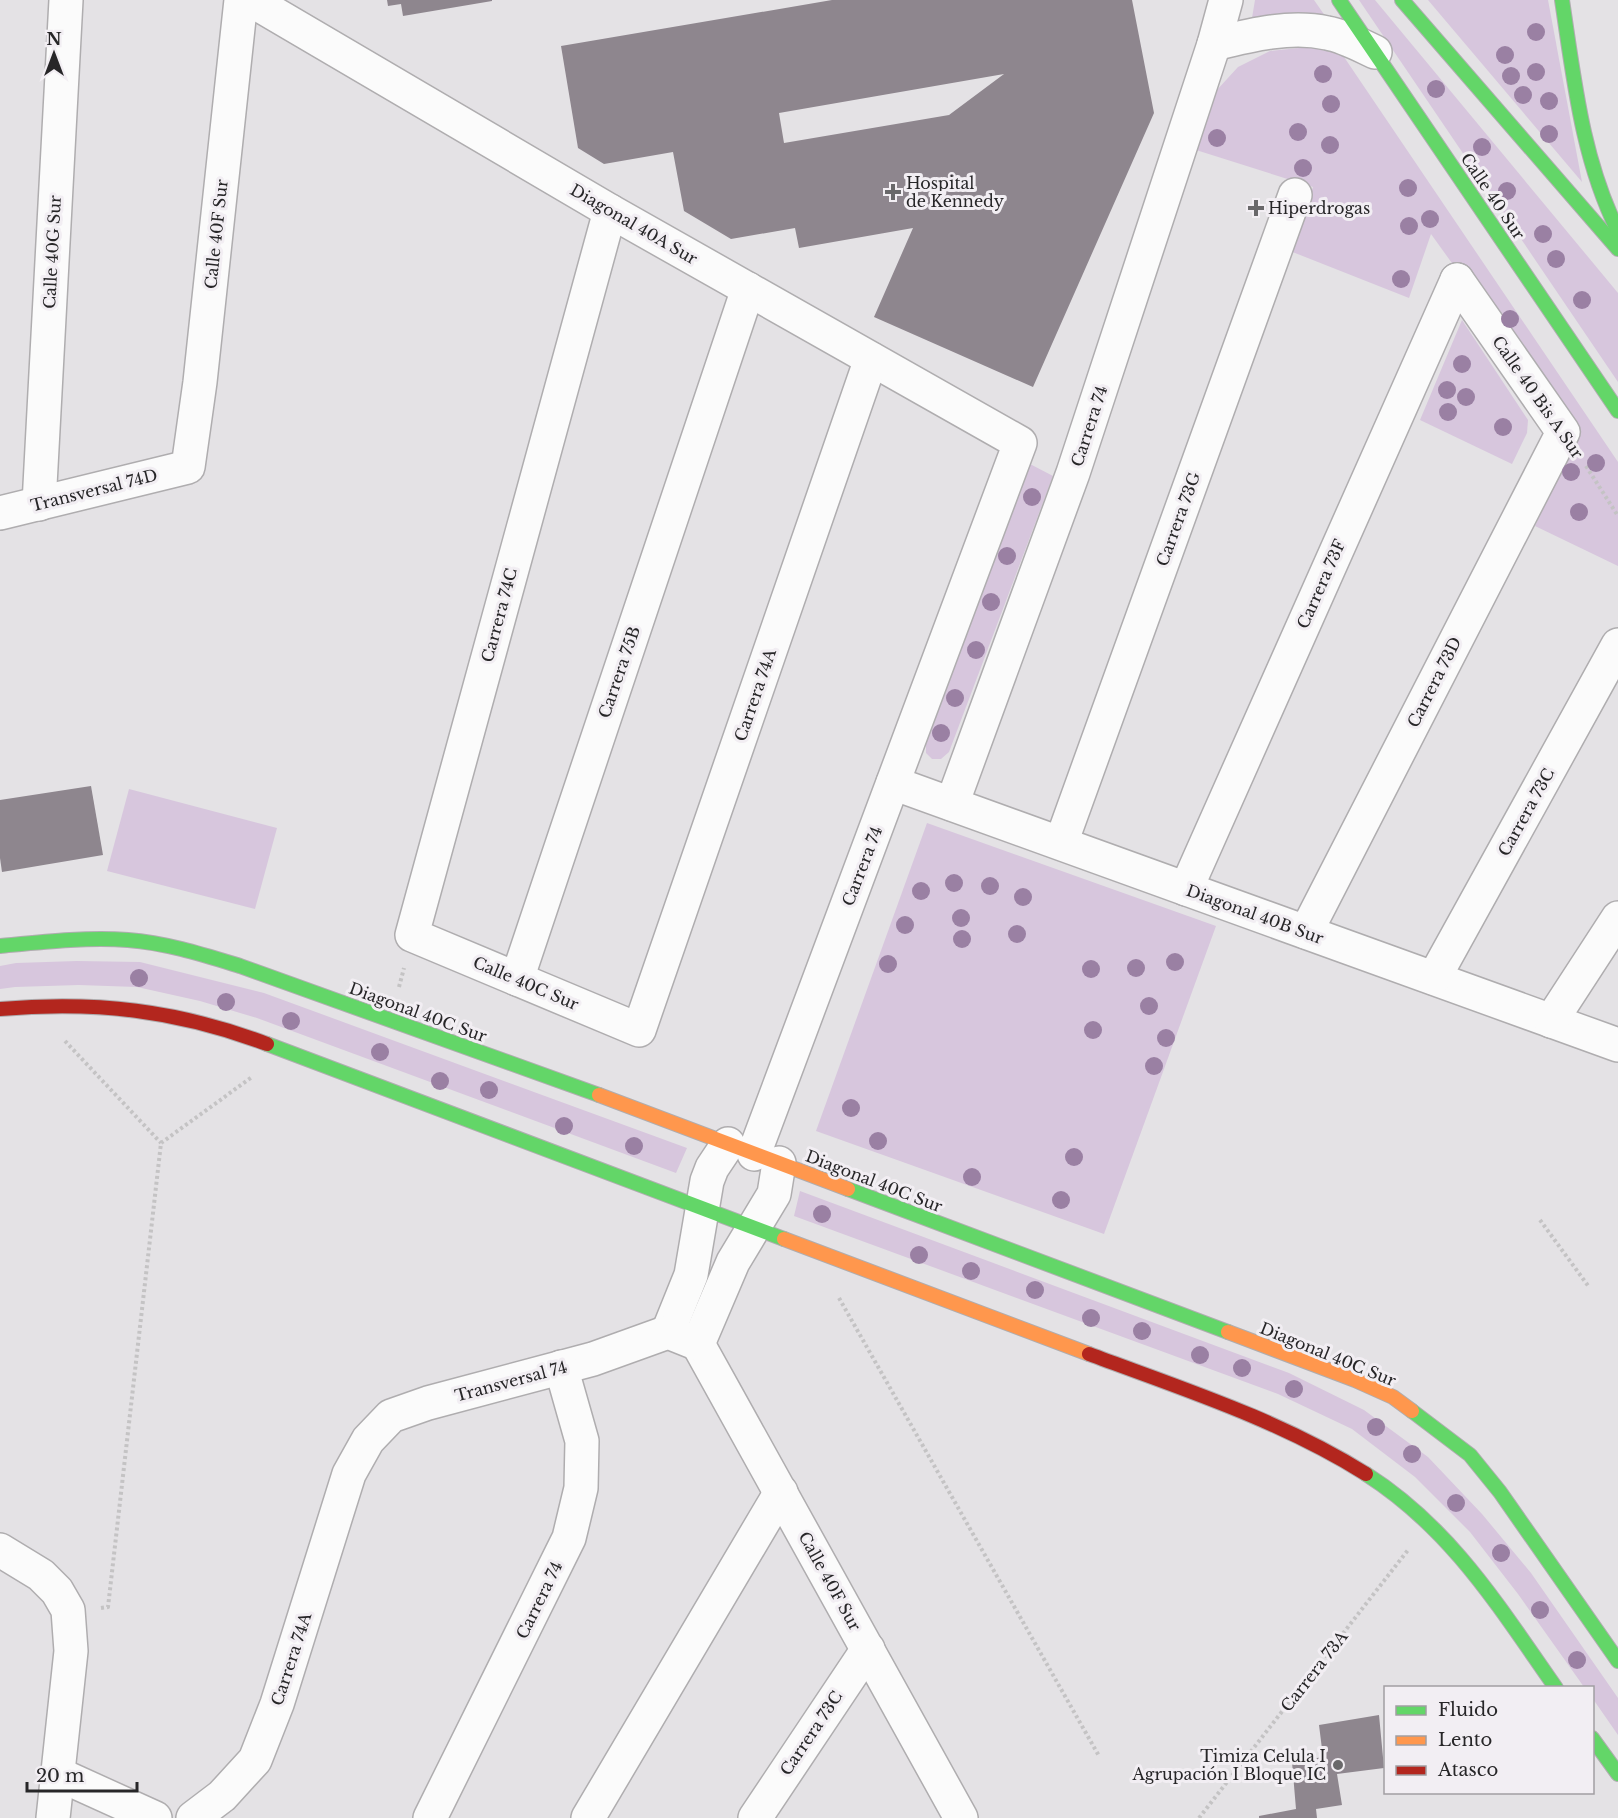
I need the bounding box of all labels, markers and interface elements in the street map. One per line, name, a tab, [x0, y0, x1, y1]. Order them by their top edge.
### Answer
north arrow	[24, 24, 84, 84]
text: N	[46, 29, 62, 49]
street label: Calle 40 Sur	[1457, 149, 1529, 243]
place label: Hospital de Kennedy	[906, 173, 1005, 211]
street label: Calle 40F Sur	[200, 178, 232, 290]
street label: Diagonal 40A Sur	[567, 179, 701, 269]
marker: Hospital de Kennedy	[884, 183, 902, 201]
street label: Calle 40G Sur	[39, 194, 65, 309]
place label: Hiperdrogas	[1268, 198, 1370, 218]
marker: Hiperdrogas	[1249, 201, 1263, 215]
street label: Calle 40 Bis A Sur	[1488, 332, 1588, 462]
street label: Carrera 74	[1067, 383, 1111, 469]
street label: Transversal 74D	[29, 465, 159, 515]
street label: Carrera 73G	[1152, 469, 1204, 569]
street label: Carrera 73F	[1292, 536, 1350, 632]
street label: Carrera 74C	[477, 566, 521, 664]
street label: Carrera 75B	[594, 623, 644, 721]
street label: Carrera 73D	[1403, 633, 1465, 731]
street label: Carrera 74A	[730, 646, 780, 744]
street label: Carrera 73C	[1494, 764, 1558, 860]
street label: Carrera 74	[838, 823, 886, 909]
street label: Diagonal 40B Sur	[1184, 880, 1327, 948]
street label: Calle 40C Sur	[470, 952, 582, 1014]
street label: Diagonal 40C Sur	[346, 978, 490, 1046]
street label: Diagonal 40C Sur	[803, 1146, 946, 1216]
street label: Diagonal 40C Sur	[1257, 1318, 1399, 1391]
street label: Transversal 74	[453, 1356, 569, 1406]
street label: Calle 40F Sur	[795, 1528, 866, 1634]
street label: Carrera 74	[512, 1558, 566, 1642]
street label: Carrera 74A	[267, 1610, 316, 1708]
street label: Carrera 73A	[1276, 1626, 1352, 1715]
legend	[1384, 1686, 1594, 1794]
street label: Carrera 73C	[775, 1687, 847, 1779]
text: Fluido	[1438, 1699, 1498, 1721]
text: Lento	[1438, 1729, 1492, 1751]
place label: Timiza Celula I Agrupación I Bloque IC	[1131, 1746, 1326, 1784]
scale bar	[27, 1755, 136, 1793]
marker: Timiza Celula I Agrupación I Bloque IC	[1331, 1758, 1345, 1772]
text: Atasco	[1437, 1759, 1498, 1781]
text: 20 m	[36, 1765, 84, 1787]

